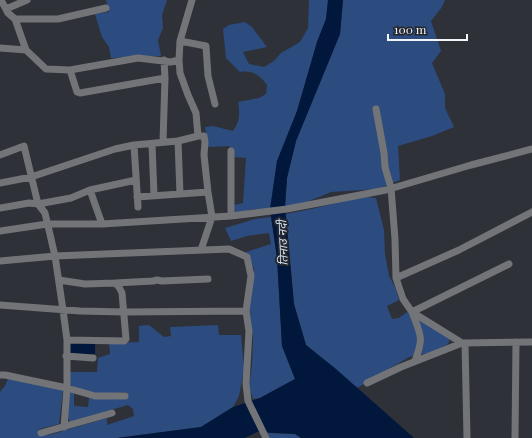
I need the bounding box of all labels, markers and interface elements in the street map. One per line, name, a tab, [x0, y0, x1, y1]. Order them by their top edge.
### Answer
scale bar	[388, 16, 467, 42]
text: 100 m	[394, 21, 427, 37]
water label: तिनाउ नदी	[273, 217, 291, 266]

